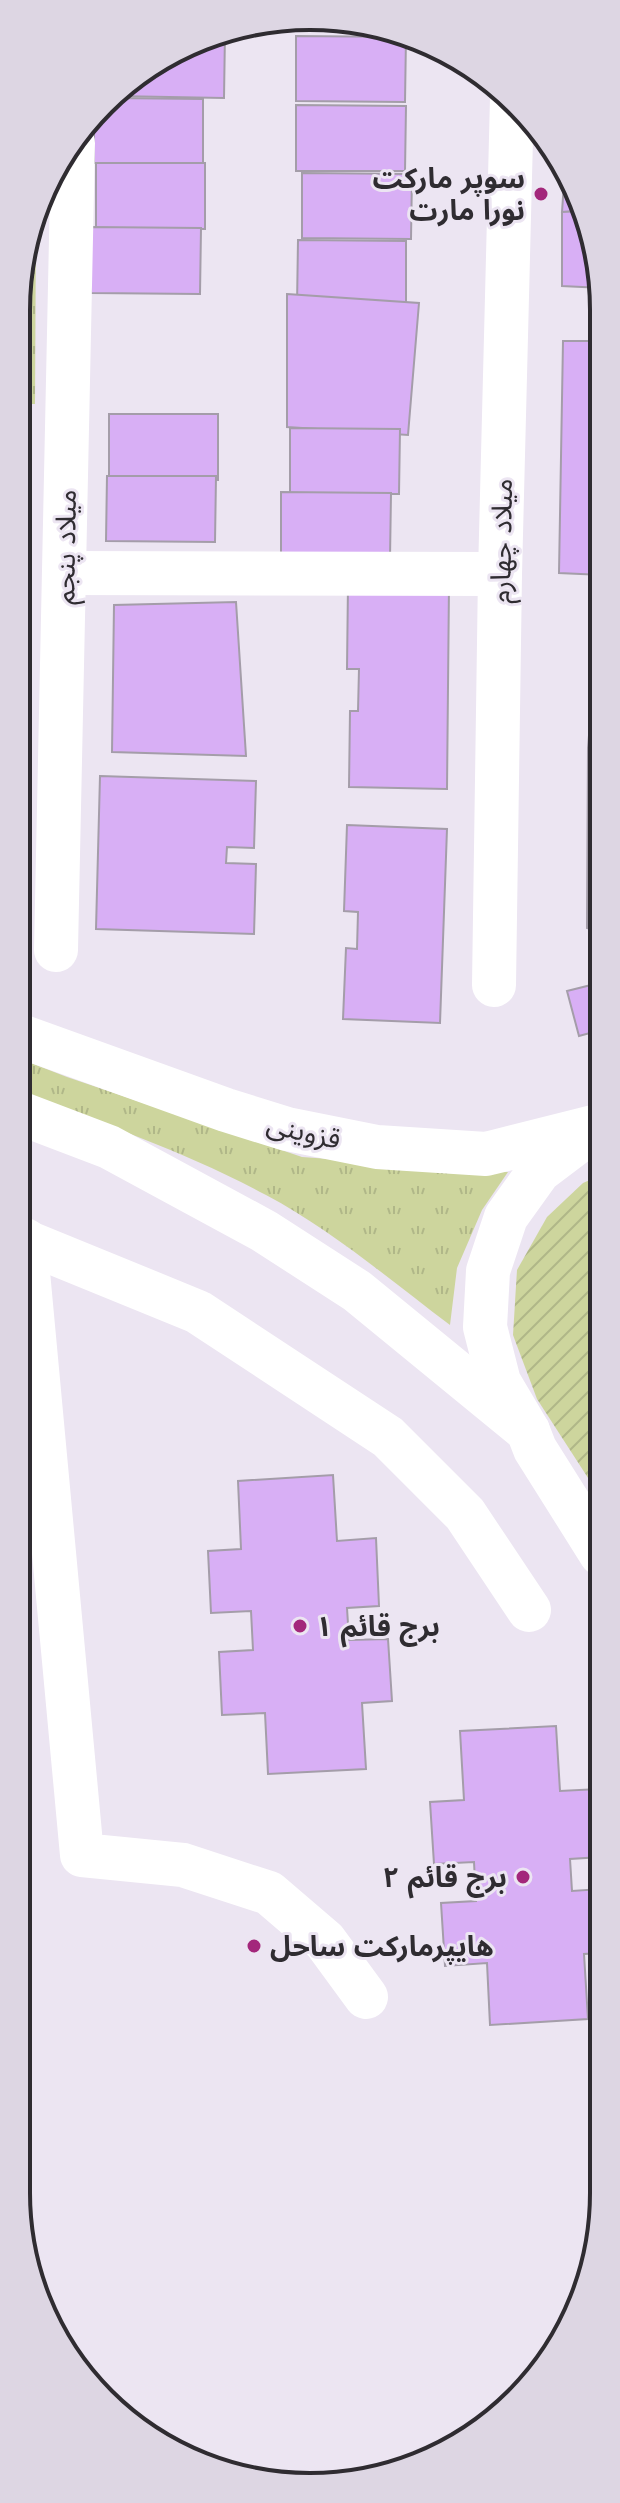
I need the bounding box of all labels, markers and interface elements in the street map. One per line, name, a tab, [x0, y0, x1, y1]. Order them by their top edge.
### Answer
place label: سوپر مارکت نورا مارت	[372, 158, 525, 231]
marker: سوپر مارکت نورا مارت	[532, 185, 550, 203]
street label: میلاد چهارم	[480, 478, 523, 604]
street label: میلاد پنجم	[44, 489, 88, 605]
street label: قزوینی	[263, 1103, 345, 1160]
place label: برج قائم ۱	[316, 1606, 440, 1648]
marker: برج قائم ۱	[291, 1617, 309, 1635]
place label: برج قائم ۲	[383, 1857, 507, 1899]
marker: برج قائم ۲	[514, 1868, 532, 1886]
place label: هایپرمارکت ساحل	[270, 1926, 494, 1967]
marker: هایپرمارکت ساحل	[245, 1937, 263, 1955]

